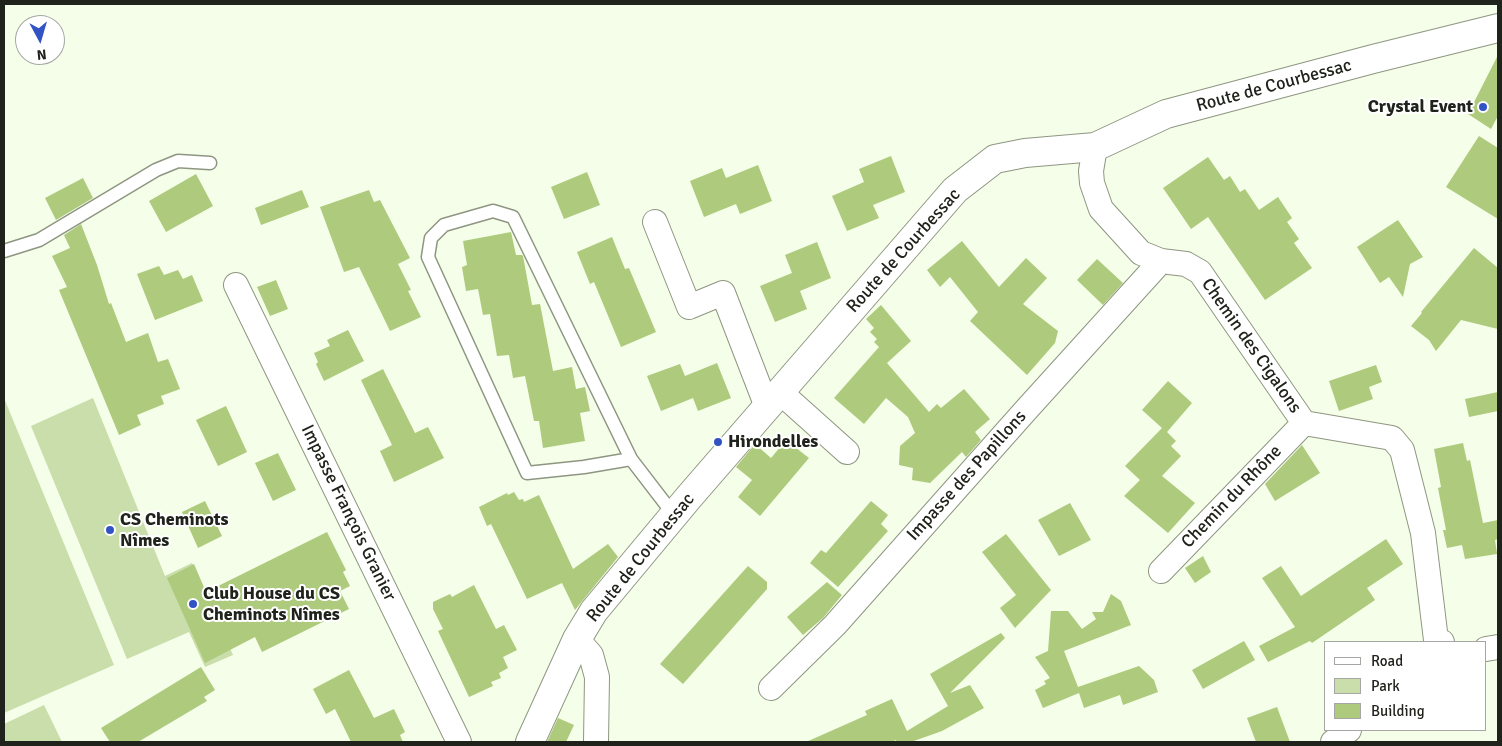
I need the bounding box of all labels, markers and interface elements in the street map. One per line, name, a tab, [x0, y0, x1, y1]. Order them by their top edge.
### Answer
north arrow	[15, 15, 65, 65]
text: N	[36, 45, 47, 63]
street label: Route de Courbessac	[1194, 55, 1354, 117]
place label: Crystal Event	[1368, 96, 1473, 118]
marker: Crystal Event	[1477, 101, 1489, 113]
street label: Route de Courbessac	[843, 184, 965, 318]
street label: Chemin des Cigalons	[1196, 274, 1306, 418]
street label: Impasse des Papillons	[903, 406, 1031, 546]
street label: Impasse François Granier	[296, 421, 400, 605]
place label: Hirondelles	[728, 431, 818, 453]
marker: Hirondelles	[712, 436, 724, 448]
street label: Chemin du Rhône	[1177, 441, 1287, 553]
street label: Route de Courbessac	[582, 489, 700, 627]
place label: CS Cheminots Nîmes	[120, 509, 229, 552]
marker: CS Cheminots Nîmes	[104, 524, 116, 536]
place label: Club House du CS Cheminots Nîmes	[203, 583, 340, 626]
marker: Club House du CS Cheminots Nîmes	[187, 598, 199, 610]
legend	[1324, 641, 1487, 731]
text: Road	[1371, 652, 1403, 670]
text: Park	[1371, 677, 1400, 695]
text: Building	[1371, 702, 1425, 720]

